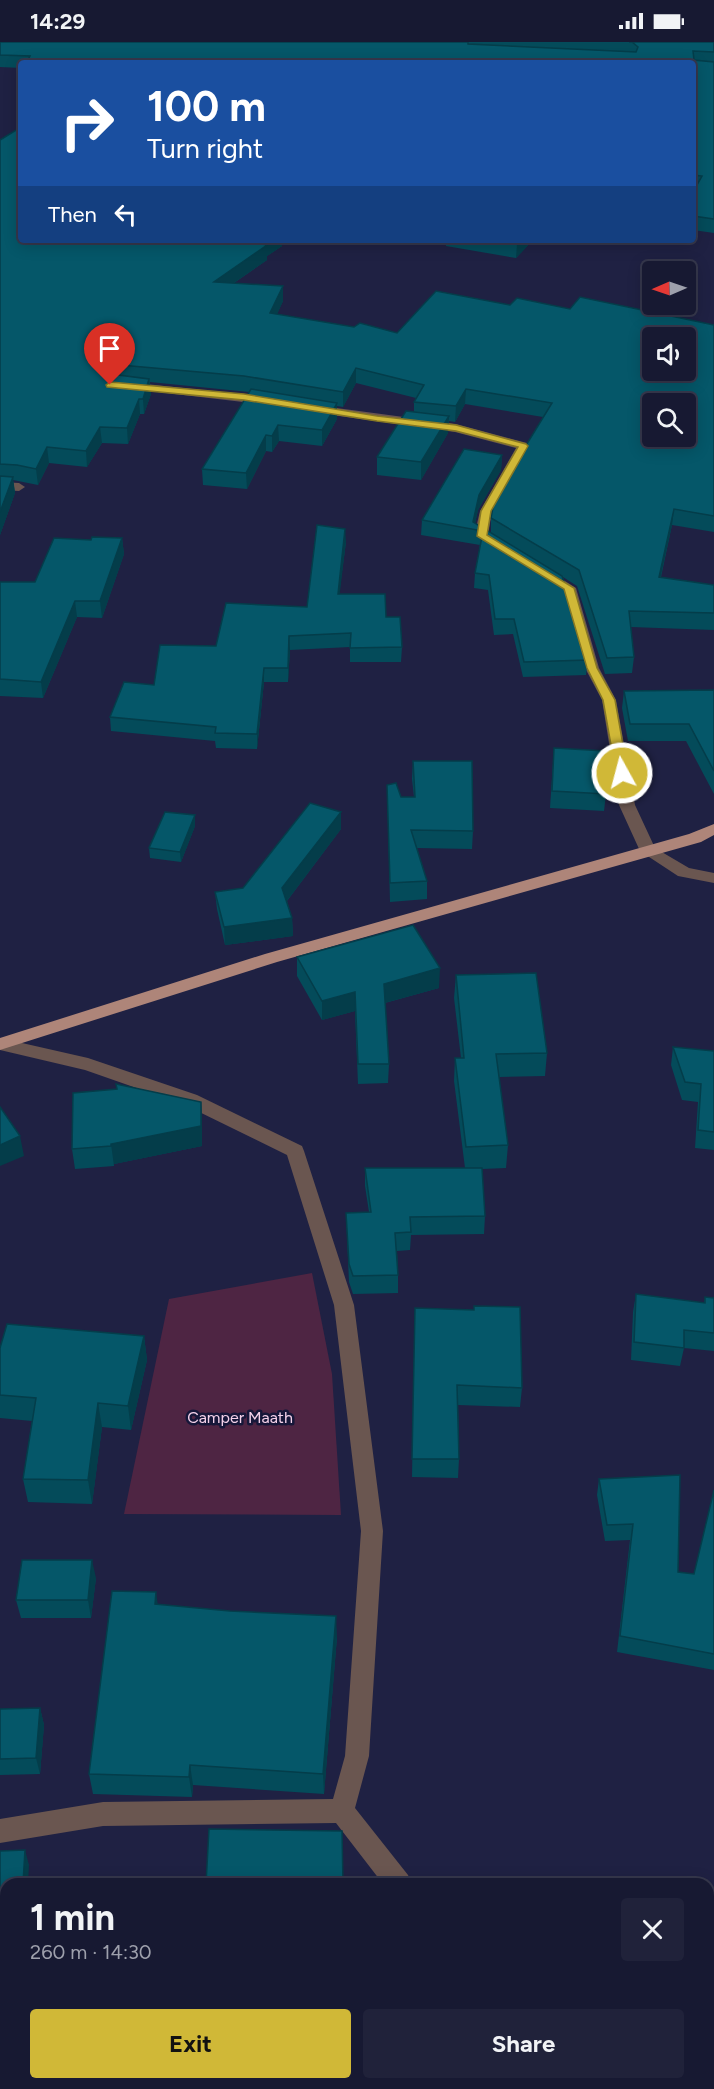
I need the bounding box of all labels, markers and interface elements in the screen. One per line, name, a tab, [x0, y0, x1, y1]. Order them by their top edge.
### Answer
text: 14:29	[30, 8, 85, 35]
text: 100 m	[147, 81, 266, 132]
icon: right	[48, 84, 126, 162]
text: Turn right	[147, 132, 263, 165]
icon: left	[109, 198, 142, 231]
text: Then	[48, 201, 97, 228]
north arrow	[642, 261, 696, 315]
map controls	[642, 261, 696, 447]
pin	[84, 323, 135, 385]
button: sound	[642, 327, 696, 381]
icon: arrive	[93, 332, 126, 365]
button: search	[642, 393, 696, 447]
position arrow	[590, 741, 654, 805]
park label: Camper Maath	[187, 1408, 293, 1427]
text: 1 min	[30, 1896, 115, 1939]
button: close	[621, 1898, 684, 1961]
text: 260 m · 14:30	[30, 1940, 152, 1964]
button: Exit	[30, 2009, 351, 2078]
button: Share	[363, 2009, 684, 2078]

